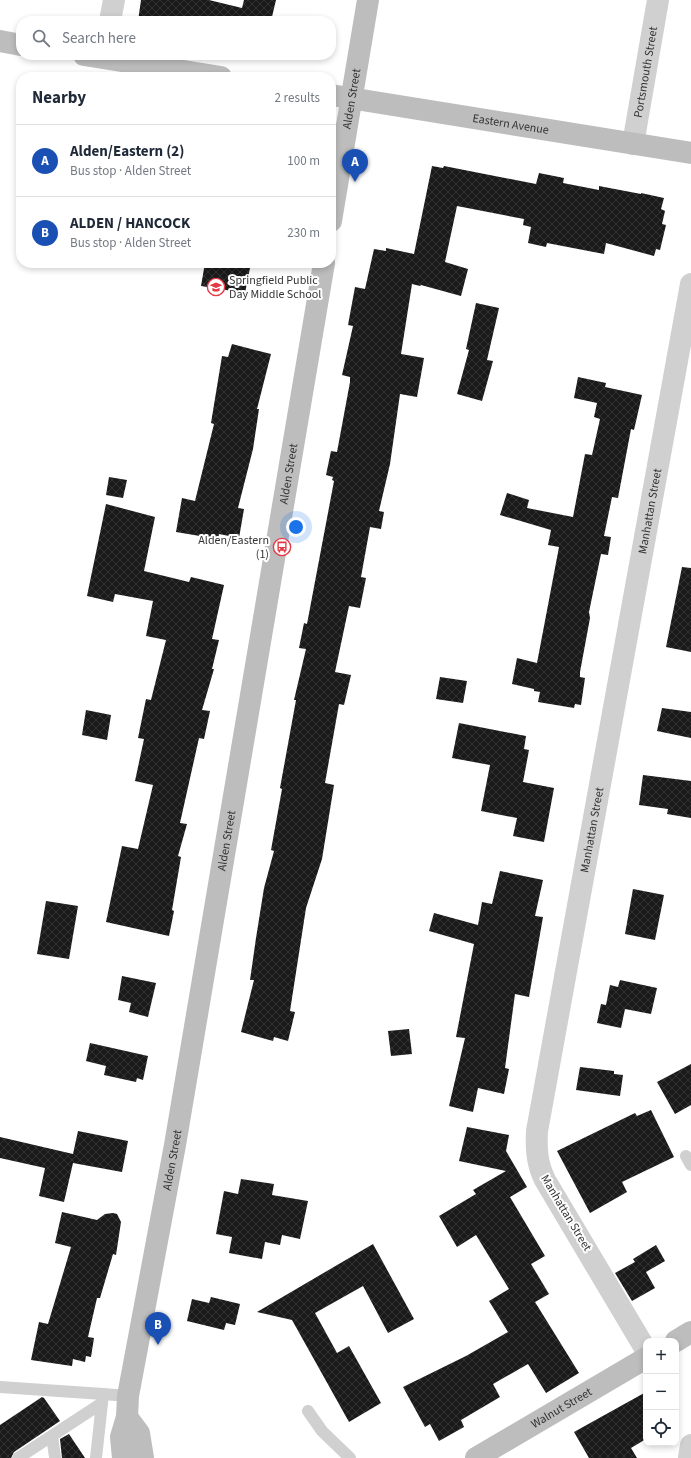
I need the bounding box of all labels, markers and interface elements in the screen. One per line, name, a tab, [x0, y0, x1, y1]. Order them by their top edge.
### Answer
search box	[16, 16, 336, 60]
street label: Portsmouth Street	[629, 25, 662, 119]
icon: search	[30, 27, 52, 49]
text: Search here	[62, 28, 136, 49]
street label: Alden Street	[338, 67, 365, 130]
text: Nearby	[32, 86, 86, 110]
text: 2 results	[275, 89, 320, 107]
street label: Eastern Avenue	[471, 109, 550, 138]
text: Alden/Eastern (2)	[70, 141, 184, 162]
pin: A	[342, 149, 368, 182]
text: A	[41, 152, 49, 170]
text: 100 m	[287, 152, 320, 170]
text: Bus stop · Alden Street	[70, 162, 191, 180]
text: ALDEN / HANCOCK	[70, 213, 190, 234]
text: B	[41, 224, 49, 242]
text: 230 m	[287, 224, 320, 242]
text: Bus stop · Alden Street	[70, 234, 191, 252]
place label: Springfield Public Day Middle School	[229, 272, 321, 303]
school or university icon: Springfield Public Day Middle School	[206, 277, 226, 297]
street label: Alden Street	[275, 442, 302, 506]
street label: Manhattan Street	[634, 467, 666, 555]
your location	[286, 517, 306, 537]
place label: Alden/Eastern (1)	[198, 532, 269, 563]
bus stop icon: Alden/Eastern (1)	[272, 537, 292, 557]
street label: Manhattan Street	[576, 786, 608, 874]
street label: Alden Street	[213, 809, 240, 872]
street label: Alden Street	[158, 1129, 186, 1192]
street label: Manhattan Street	[536, 1172, 596, 1254]
pin: B	[145, 1312, 171, 1345]
map controls	[643, 1338, 679, 1446]
button: +	[643, 1338, 679, 1374]
button: −	[643, 1374, 679, 1410]
street label: Walnut Street	[528, 1383, 595, 1432]
button: locate	[643, 1410, 679, 1446]

